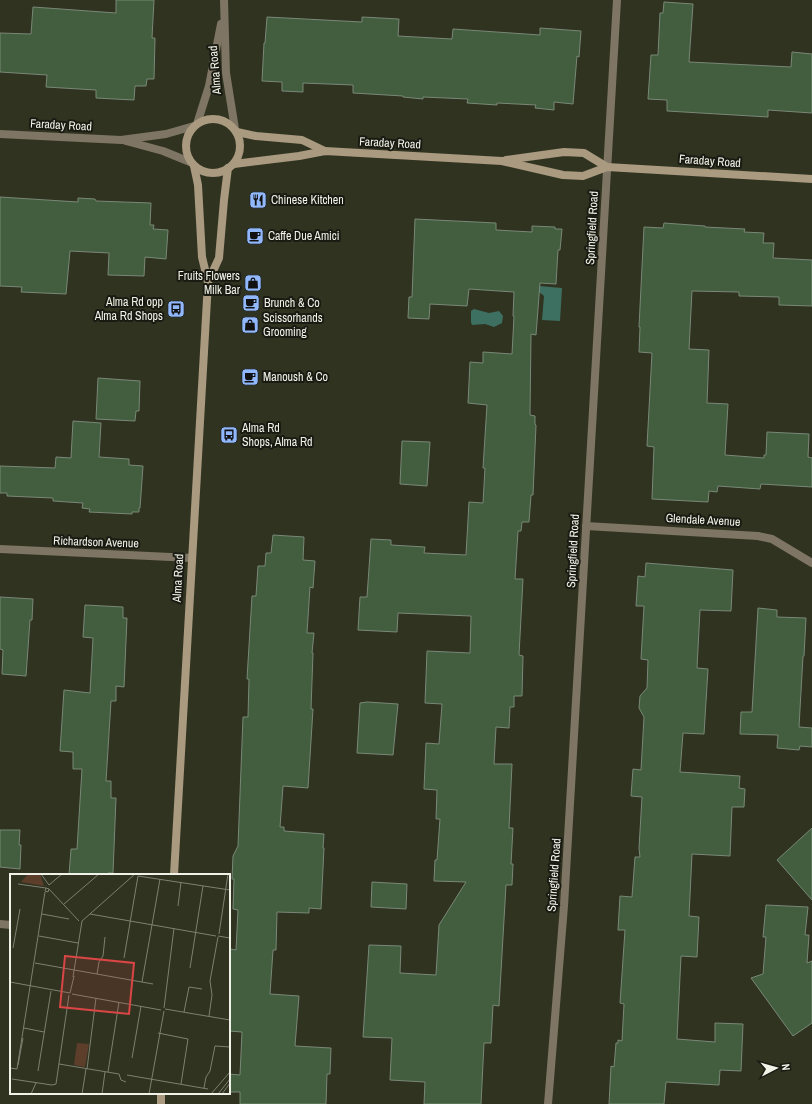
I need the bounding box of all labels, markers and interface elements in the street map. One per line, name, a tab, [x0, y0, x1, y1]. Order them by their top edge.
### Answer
street label: Alma Road	[205, 45, 225, 96]
street label: Faraday Road	[30, 115, 92, 135]
street label: Faraday Road	[359, 133, 421, 153]
street label: Faraday Road	[679, 151, 741, 171]
restaurant icon: Chinese Kitchen	[248, 190, 268, 210]
street label: Springfield Road	[582, 191, 602, 265]
place label: Chinese Kitchen	[271, 192, 344, 208]
cafe icon: Caffe Due Amici	[245, 226, 265, 246]
place label: Caffe Due Amici	[268, 228, 340, 244]
place label: Fruits Flowers Milk Bar	[178, 268, 241, 298]
shop icon: Fruits Flowers Milk Bar	[243, 273, 263, 293]
cafe icon: Brunch & Co	[241, 293, 261, 313]
place label: Alma Rd opp Alma Rd Shops	[94, 294, 163, 324]
place label: Brunch & Co	[264, 295, 320, 311]
bus stop icon: Alma Rd opp Alma Rd Shops	[166, 299, 186, 319]
place label: Scissorhands Grooming	[263, 310, 323, 340]
shop icon: Scissorhands Grooming	[240, 315, 260, 335]
cafe icon: Manoush & Co	[240, 367, 260, 387]
place label: Manoush & Co	[263, 369, 328, 385]
place label: Alma Rd Shops, Alma Rd	[241, 420, 313, 450]
bus stop icon: Alma Rd Shops, Alma Rd	[219, 425, 239, 445]
street label: Glendale Avenue	[665, 510, 741, 530]
street label: Springfield Road	[563, 514, 583, 588]
street label: Richardson Avenue	[53, 533, 139, 551]
street label: Alma Road	[169, 553, 187, 604]
street label: Springfield Road	[543, 838, 565, 912]
inset map	[10, 874, 230, 1094]
north arrow	[756, 1048, 796, 1088]
text: N	[779, 1063, 793, 1071]

